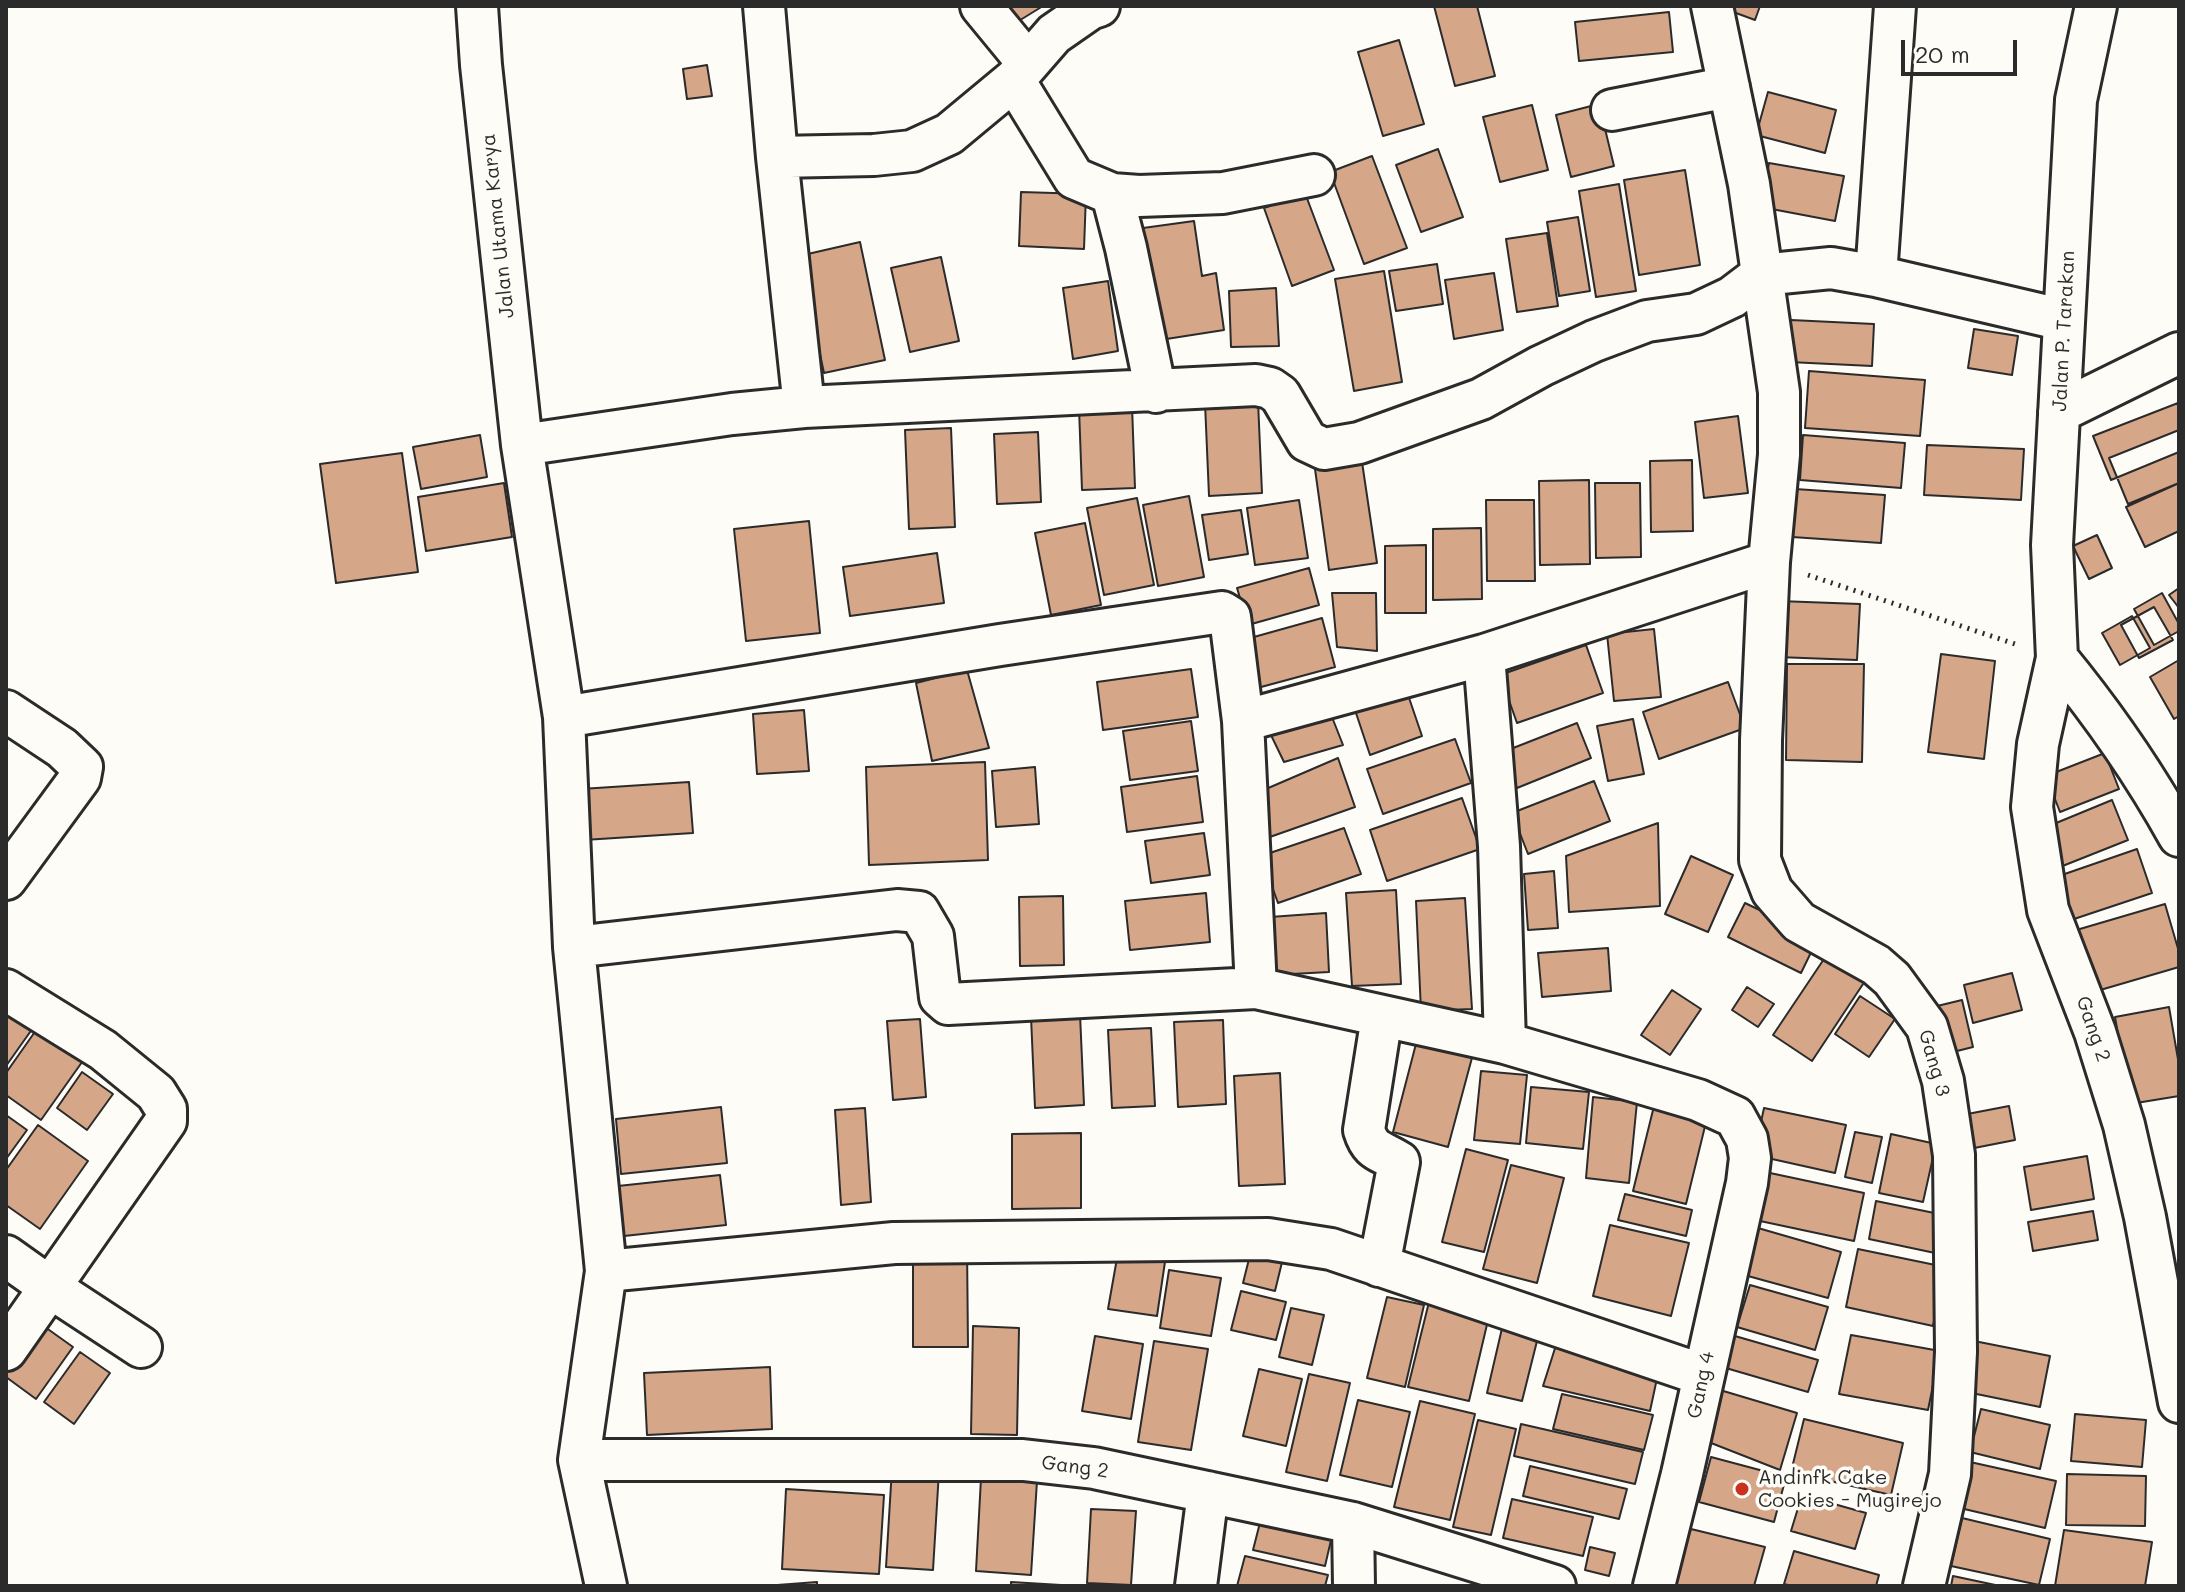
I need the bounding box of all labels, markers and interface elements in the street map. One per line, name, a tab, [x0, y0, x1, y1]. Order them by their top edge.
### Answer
scale bar	[1905, 24, 2021, 74]
text: 20 m	[1915, 38, 1970, 69]
street label: Jalan Utama Karya	[476, 133, 520, 319]
street label: Jalan P. Tarakan	[2048, 250, 2080, 412]
street label: Gang 2	[2071, 993, 2115, 1065]
street label: Gang 3	[1913, 1027, 1955, 1099]
street label: Gang 4	[1682, 1349, 1720, 1421]
street label: Gang 2	[1040, 1450, 1110, 1484]
place label: Andinfk Cake Cookies - Mugirejo	[1758, 1466, 1942, 1513]
marker: Andinfk Cake Cookies - Mugirejo	[1733, 1480, 1751, 1498]

